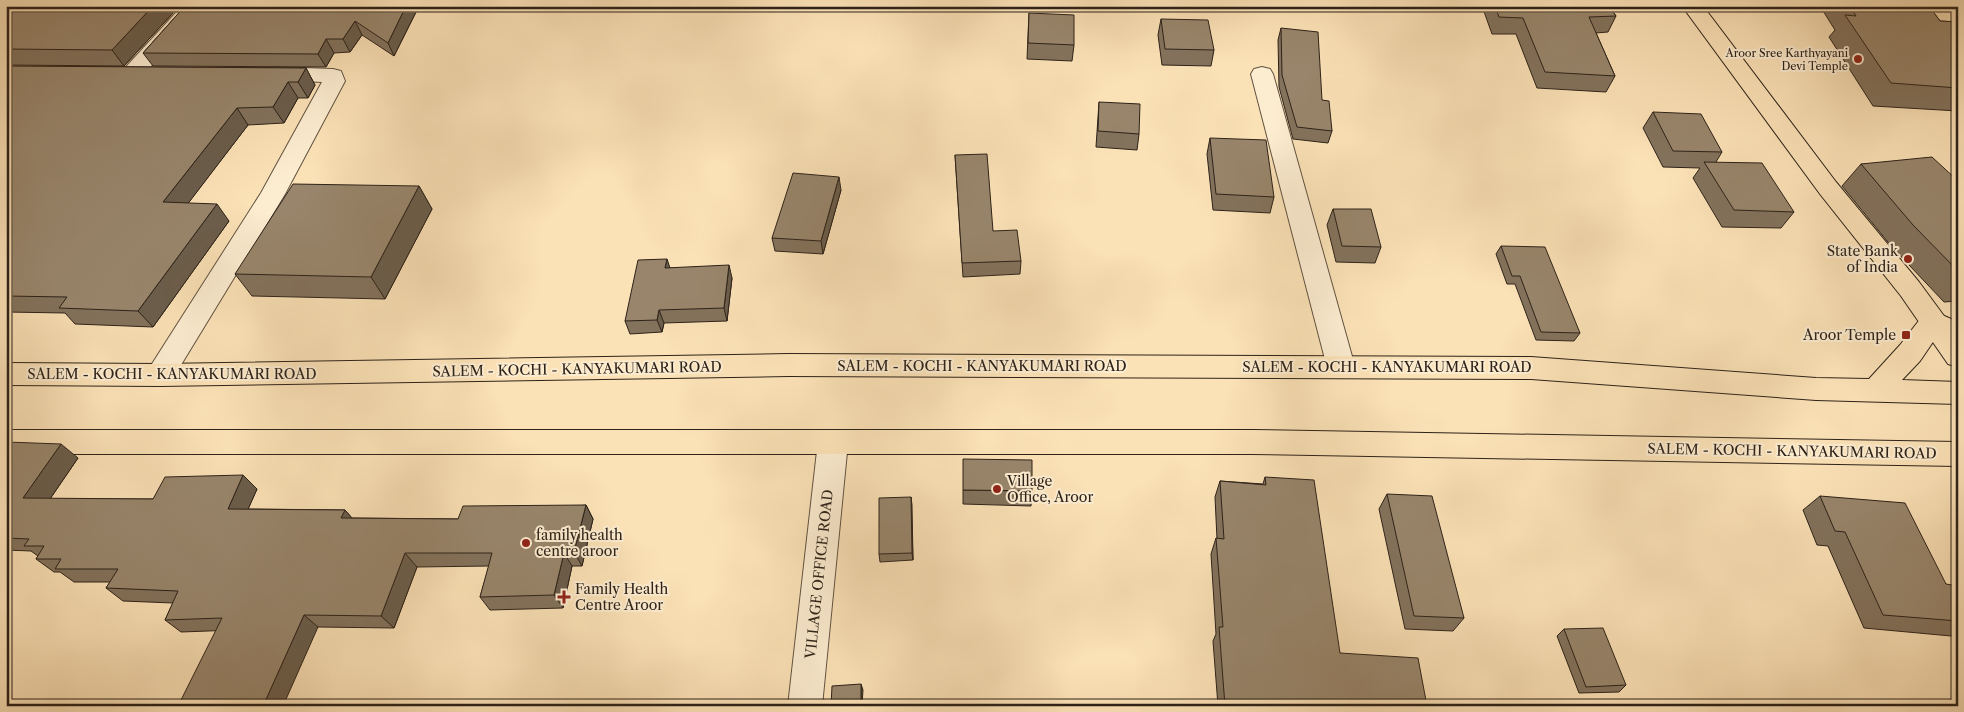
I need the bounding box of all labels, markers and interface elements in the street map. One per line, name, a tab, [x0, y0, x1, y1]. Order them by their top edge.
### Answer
place label: Aroor Sree Karthyayani Devi Temple	[1724, 46, 1849, 73]
marker: Aroor Sree Karthyayani Devi Temple	[1852, 53, 1864, 65]
place label: State Bank of India	[1827, 242, 1899, 276]
marker: State Bank of India	[1902, 253, 1914, 265]
place label: Aroor Temple	[1802, 326, 1896, 344]
marker: Aroor Temple	[1900, 329, 1912, 341]
street label: SALEM - KOCHI - KANYAKUMARI ROAD	[432, 357, 722, 381]
street label: SALEM - KOCHI - KANYAKUMARI ROAD	[837, 357, 1127, 375]
street label: SALEM - KOCHI - KANYAKUMARI ROAD	[1242, 358, 1532, 376]
street label: SALEM - KOCHI - KANYAKUMARI ROAD	[27, 365, 317, 383]
street label: SALEM - KOCHI - KANYAKUMARI ROAD	[1647, 439, 1937, 463]
place label: Village Office, Aroor	[1006, 472, 1093, 506]
marker: Village Office, Aroor	[991, 483, 1003, 495]
street label: VILLAGE OFFICE ROAD	[801, 488, 837, 661]
place label: family health centre aroor	[536, 526, 623, 560]
marker: family health centre aroor	[520, 537, 532, 549]
place label: Family Health Centre Aroor	[575, 580, 668, 614]
marker: Family Health Centre Aroor	[557, 590, 571, 604]

